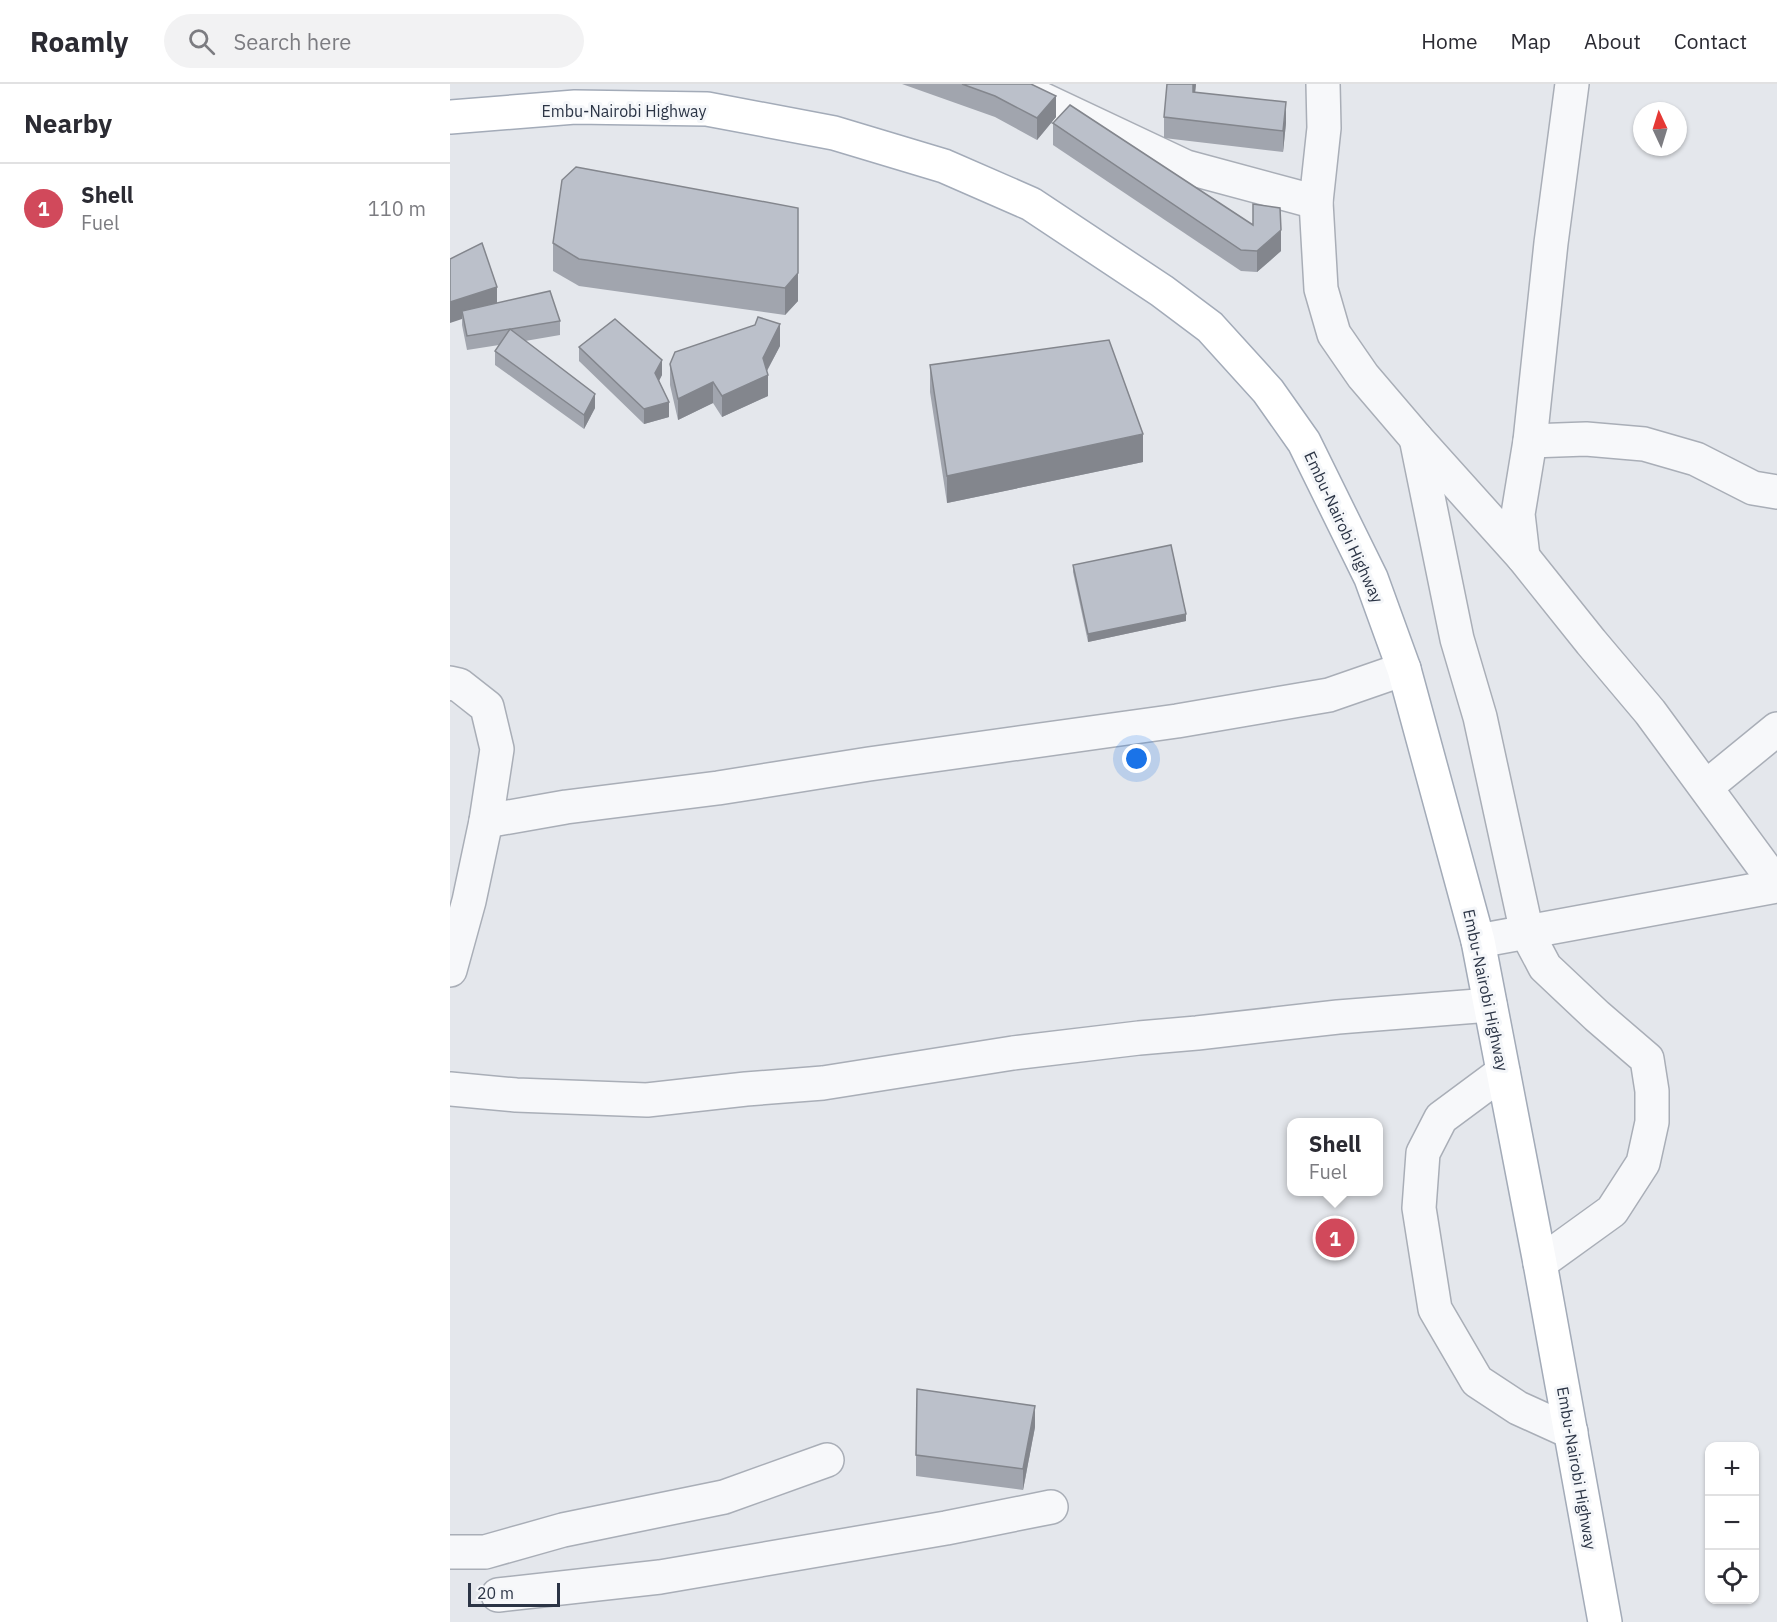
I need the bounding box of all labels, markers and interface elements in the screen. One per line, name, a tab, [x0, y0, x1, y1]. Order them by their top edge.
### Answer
search box	[164, 14, 584, 68]
text: Roamly	[30, 23, 128, 60]
icon: search	[185, 25, 218, 58]
text: Search here	[233, 27, 351, 56]
text: Home	[1421, 27, 1478, 55]
text: Map	[1511, 27, 1551, 55]
text: About	[1584, 27, 1641, 55]
text: Contact	[1674, 27, 1747, 55]
street label: Embu-Nairobi Highway	[541, 101, 707, 121]
north arrow	[1633, 102, 1687, 156]
text: Nearby	[24, 106, 112, 140]
text: Shell	[81, 180, 133, 209]
text: 1	[38, 195, 50, 222]
text: 110 m	[368, 195, 426, 222]
text: Fuel	[81, 209, 119, 236]
street label: Embu-Nairobi Highway	[1300, 448, 1388, 606]
your location	[1122, 744, 1151, 773]
street label: Embu-Nairobi Highway	[1459, 907, 1513, 1073]
popup	[1287, 1118, 1383, 1196]
text: Shell	[1309, 1129, 1361, 1158]
text: Fuel	[1309, 1158, 1347, 1185]
pin: 1	[1316, 1216, 1354, 1260]
street label: Embu-Nairobi Highway	[1553, 1385, 1601, 1551]
map controls	[1705, 1442, 1759, 1604]
button: +	[1705, 1442, 1759, 1496]
button: −	[1705, 1496, 1759, 1550]
button: locate	[1705, 1550, 1759, 1604]
scale bar	[468, 1580, 560, 1608]
text: 20 m	[477, 1583, 514, 1603]

